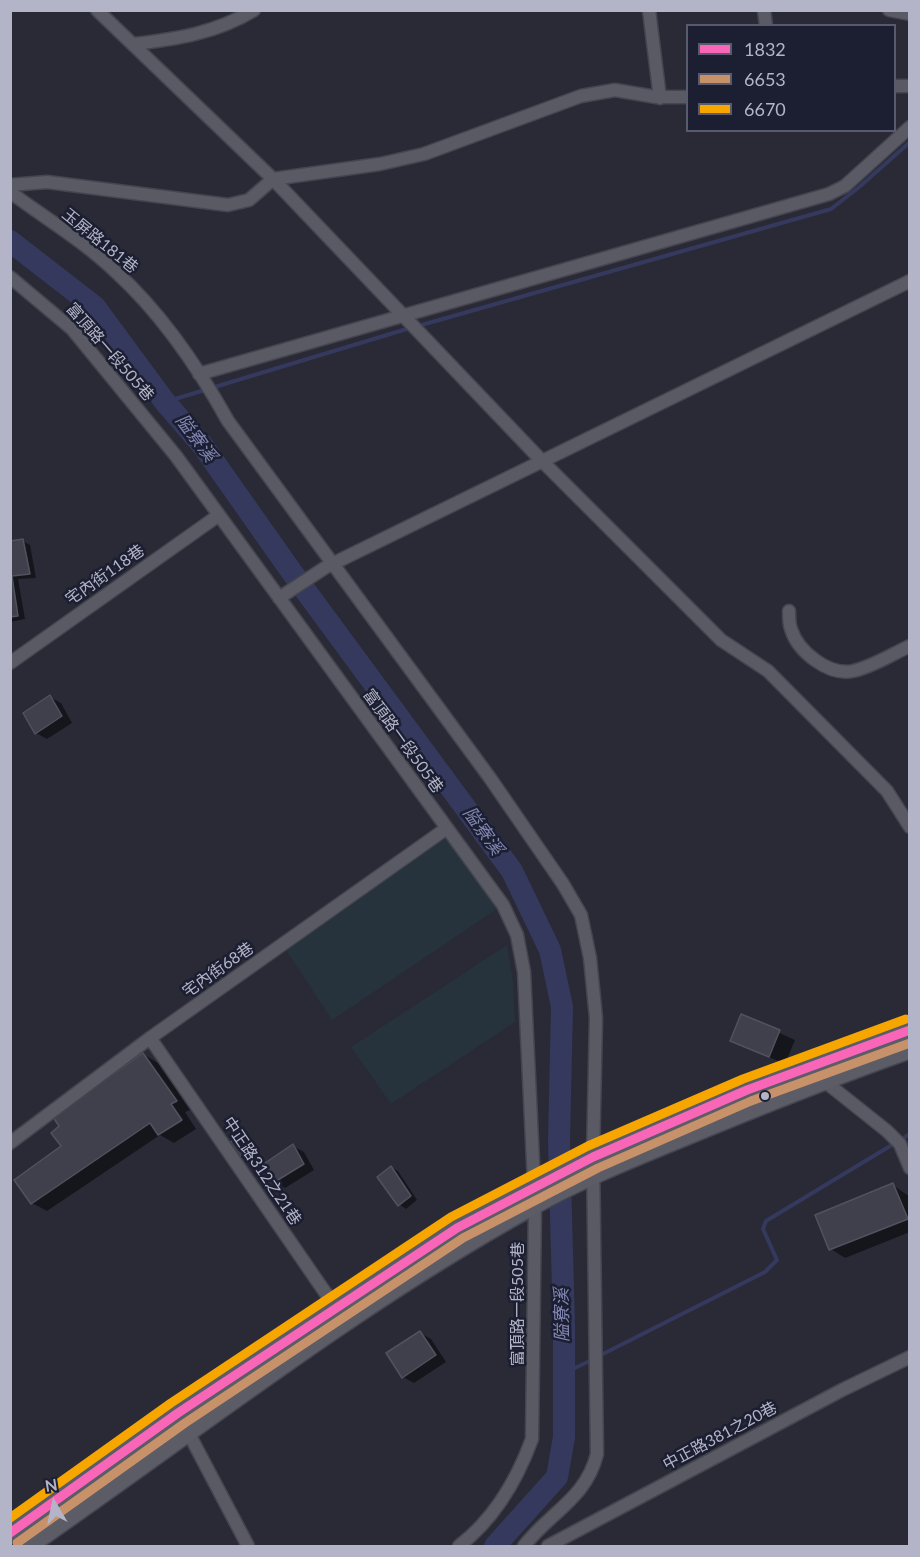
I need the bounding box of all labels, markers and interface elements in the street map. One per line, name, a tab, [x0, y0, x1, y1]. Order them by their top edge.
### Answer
legend	[686, 24, 896, 132]
text: 1832	[744, 38, 786, 60]
text: 6653	[744, 68, 786, 90]
text: 6670	[744, 98, 786, 120]
street label: 玉屏路181巷	[58, 205, 142, 277]
street label: 富頂路一段505巷	[62, 299, 158, 405]
water label: 隘寮溪	[171, 410, 221, 466]
street label: 宅內街118巷	[62, 541, 148, 609]
street label: 富頂路一段505巷	[359, 685, 447, 797]
water label: 隘寮溪	[458, 803, 508, 859]
street label: 宅內街68巷	[179, 938, 257, 1002]
unlabelled marker	[759, 1090, 771, 1102]
street label: 中正路312之21巷	[219, 1113, 305, 1229]
street label: 富頂路一段505巷	[508, 1242, 528, 1366]
water label: 隘寮溪	[551, 1288, 573, 1342]
street label: 中正路381之20巷	[660, 1398, 780, 1474]
north arrow	[24, 1473, 84, 1533]
text: N	[44, 1474, 59, 1495]

